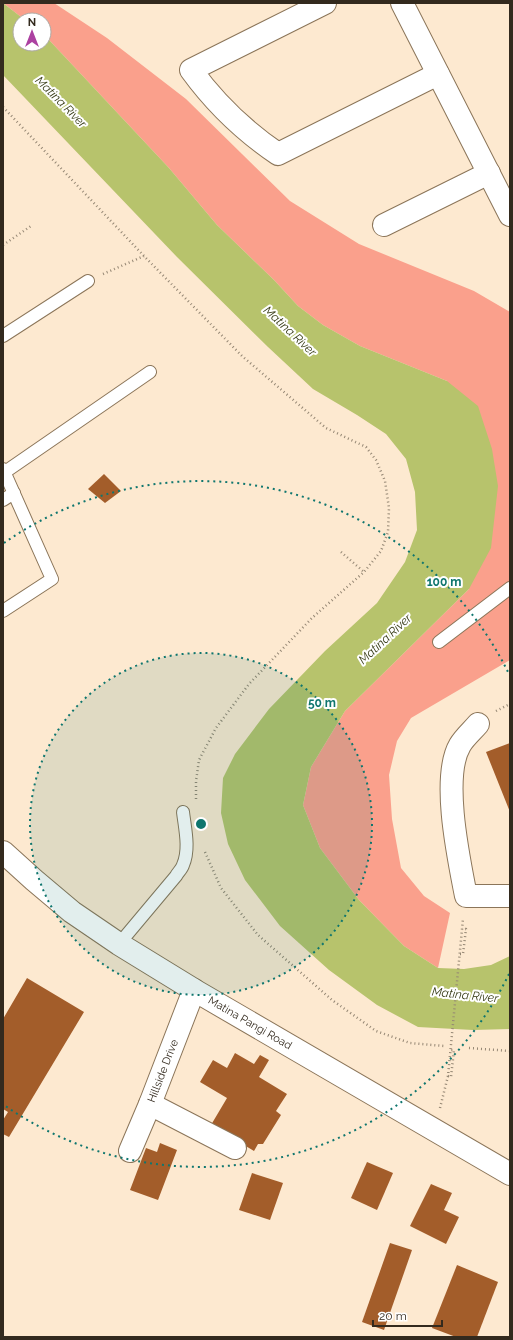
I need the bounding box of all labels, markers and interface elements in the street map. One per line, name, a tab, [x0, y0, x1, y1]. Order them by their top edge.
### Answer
north arrow	[12, 12, 52, 52]
text: N	[28, 16, 36, 29]
water label: Matina River	[32, 73, 90, 131]
water label: Matina River	[261, 303, 320, 359]
text: 100 m	[427, 575, 461, 589]
water label: Matina River	[356, 611, 415, 667]
text: 50 m	[308, 696, 336, 710]
centre of rings	[194, 817, 208, 831]
water label: Matina River	[431, 985, 500, 1006]
street label: Matina Pangi Road	[206, 994, 294, 1052]
street label: Hillside Drive	[145, 1037, 181, 1104]
scale bar	[373, 1302, 442, 1328]
text: 20 m	[379, 1309, 407, 1323]

